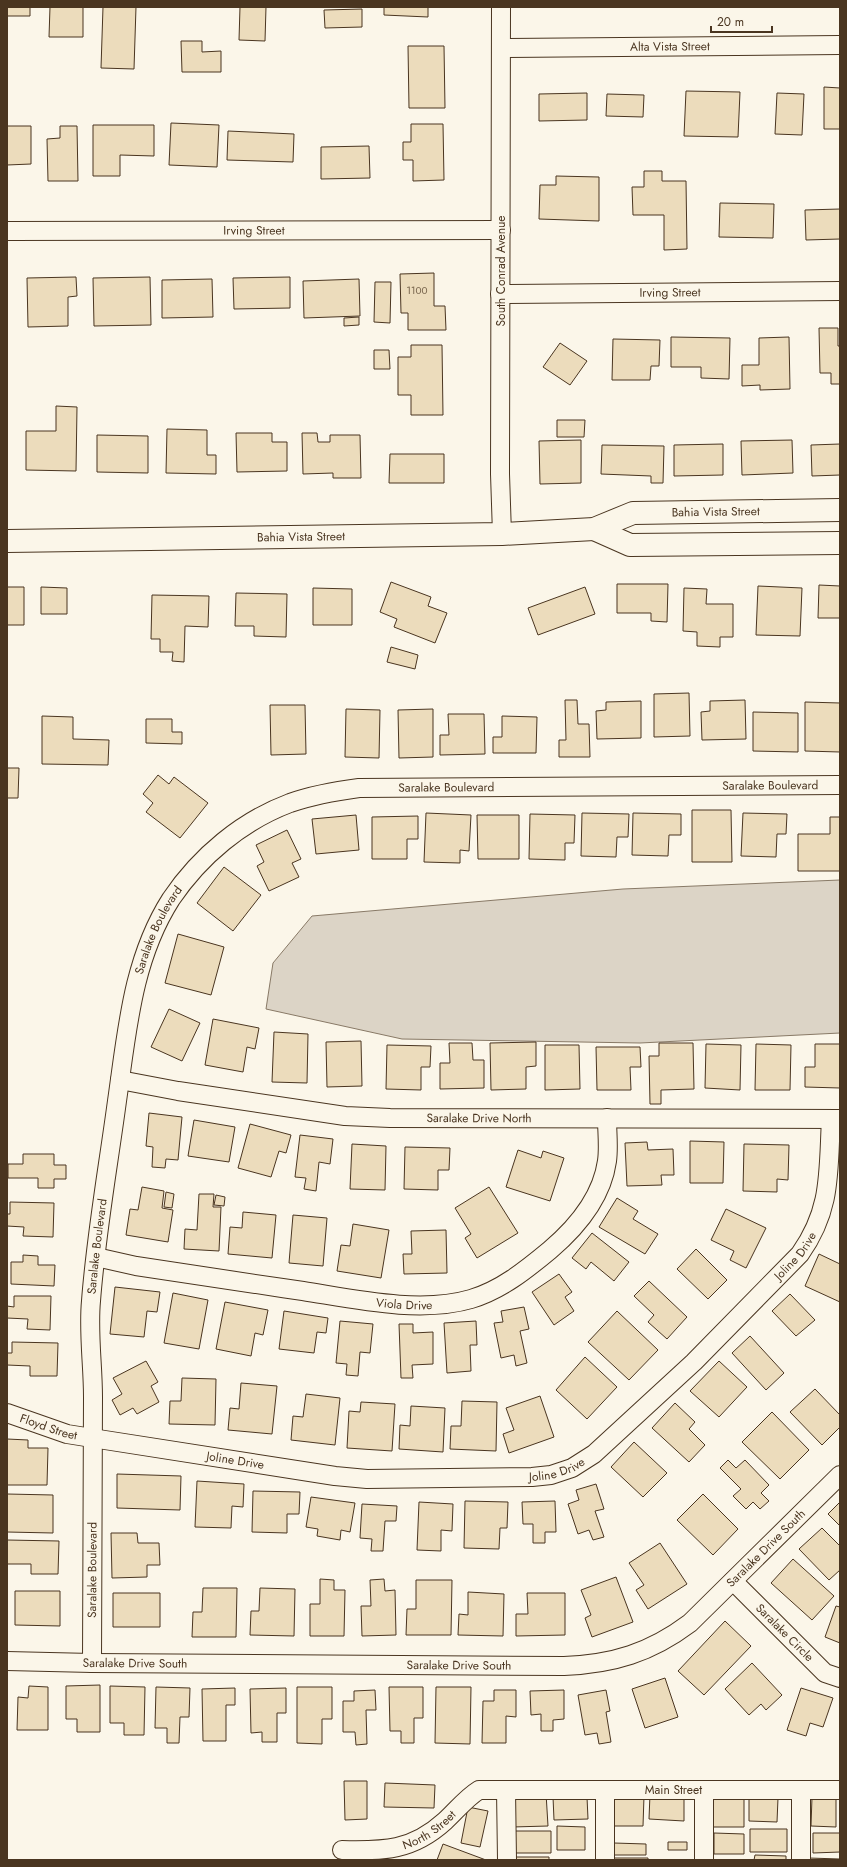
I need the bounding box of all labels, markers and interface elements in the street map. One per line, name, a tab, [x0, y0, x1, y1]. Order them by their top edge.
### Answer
scale bar	[711, 8, 772, 34]
text: 20 m	[717, 13, 744, 31]
street label: Alta Vista Street	[630, 37, 710, 56]
street label: South Conrad Avenue	[492, 216, 510, 327]
street label: Irving Street	[223, 221, 285, 240]
house number: 1100	[407, 283, 428, 298]
street label: Irving Street	[639, 283, 701, 302]
street label: Bahia Vista Street	[671, 502, 760, 521]
street label: Bahia Vista Street	[257, 527, 345, 546]
street label: Saralake Boulevard	[722, 776, 818, 795]
street label: Saralake Boulevard	[398, 778, 494, 797]
street label: Saralake Boulevard	[130, 882, 187, 976]
street label: Saralake Drive North	[426, 1109, 532, 1127]
street label: Saralake Boulevard	[83, 1197, 112, 1295]
street label: Joline Drive	[769, 1229, 821, 1286]
street label: Viola Drive	[375, 1293, 433, 1314]
street label: Floyd Street	[17, 1409, 79, 1445]
street label: Joline Drive	[203, 1447, 265, 1474]
street label: Joline Drive	[527, 1453, 589, 1486]
street label: Saralake Drive South	[722, 1505, 809, 1591]
street label: Saralake Boulevard	[83, 1522, 102, 1618]
street label: Saralake Circle	[751, 1599, 818, 1666]
street label: Saralake Drive South	[82, 1654, 187, 1673]
street label: Saralake Drive South	[407, 1656, 511, 1675]
street label: Main Street	[645, 1781, 702, 1799]
street label: North Street	[400, 1806, 460, 1854]

